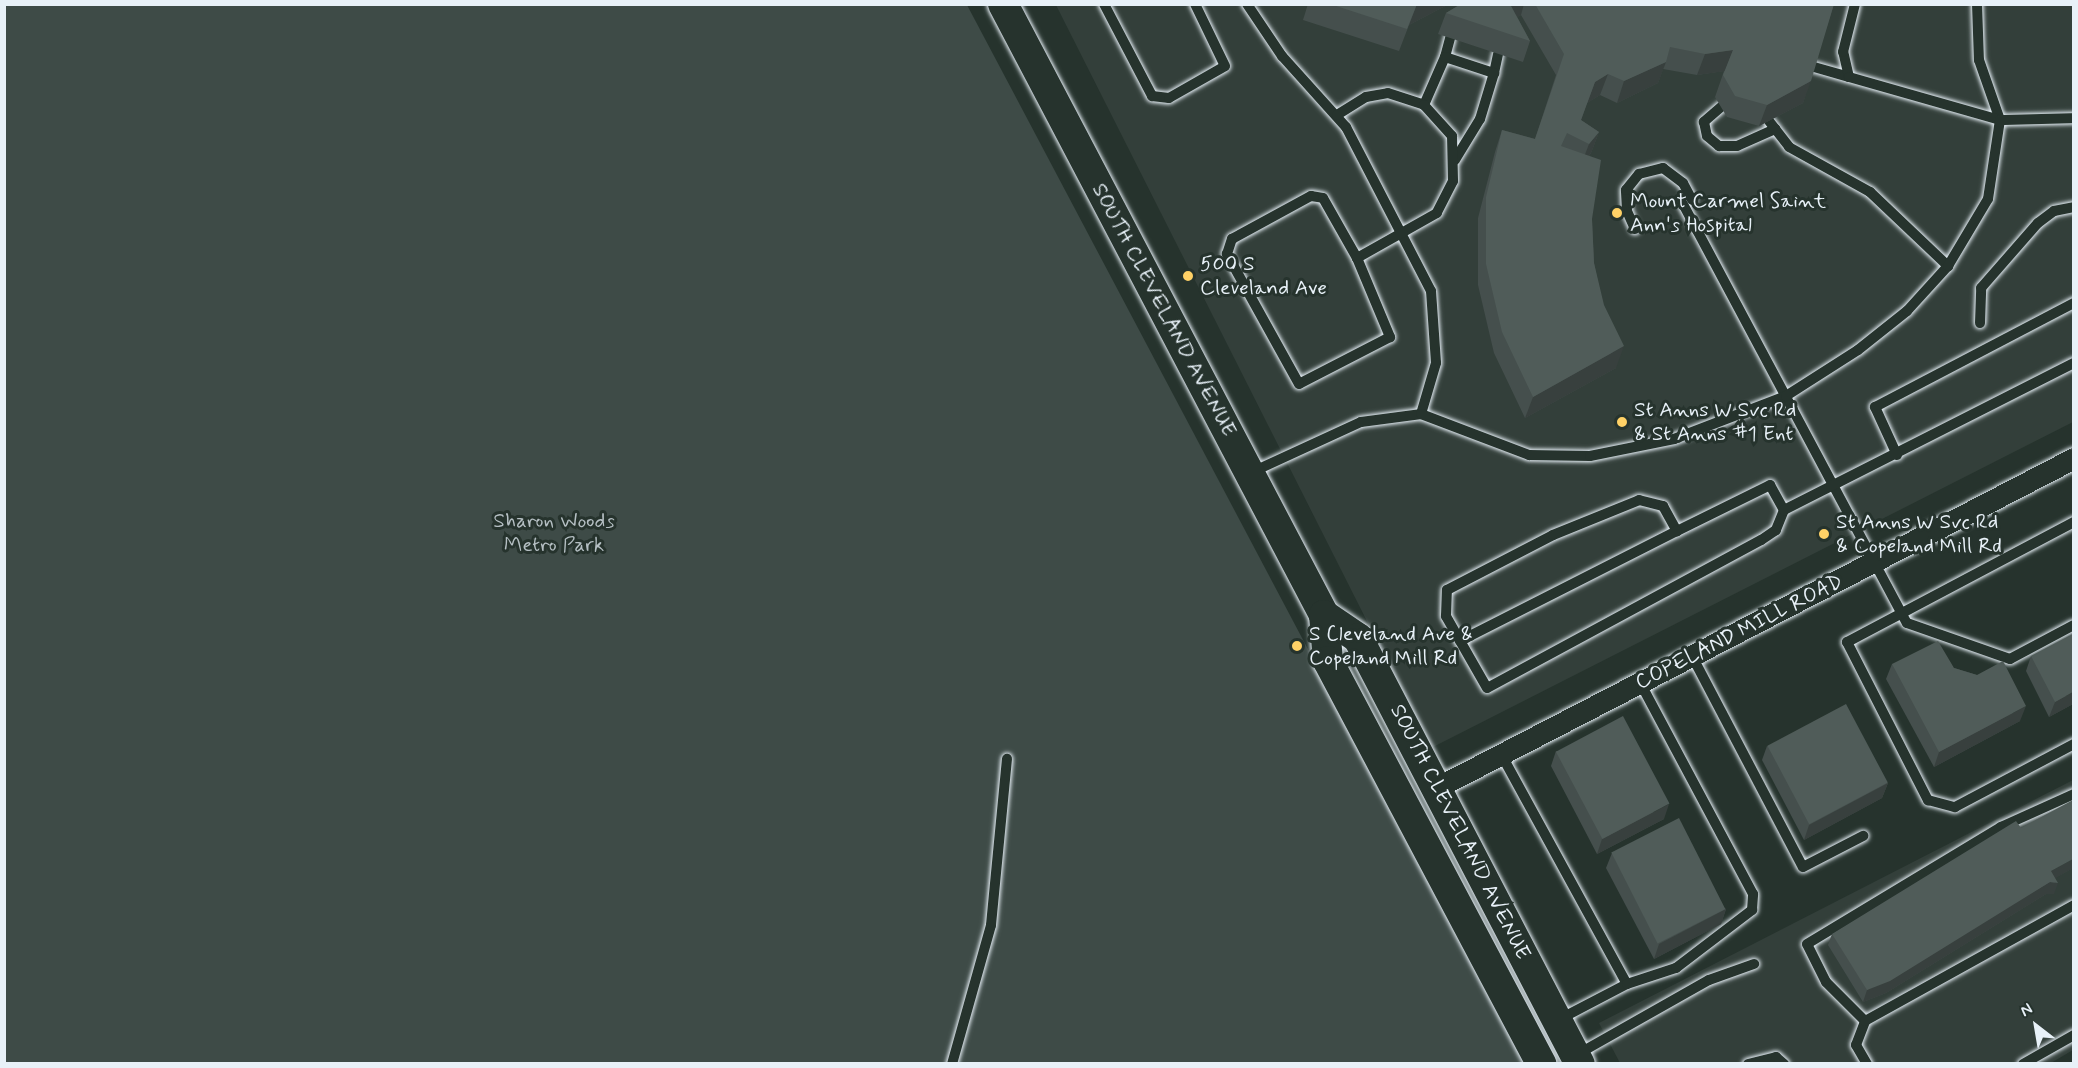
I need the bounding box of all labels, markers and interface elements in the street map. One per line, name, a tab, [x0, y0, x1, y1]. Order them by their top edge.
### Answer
street label: SOUTH CLEVELAND AVENUE	[1086, 179, 1242, 441]
place label: Mount Carmel Saint Ann's Hospital	[1630, 188, 1819, 238]
marker: Mount Carmel Saint Ann's Hospital	[1608, 204, 1626, 222]
place label: 500 S Cleveland Ave	[1200, 251, 1327, 301]
marker: 500 S Cleveland Ave	[1181, 269, 1195, 283]
place label: St Anns W Svc Rd & St Anns #1 Ent	[1634, 397, 1793, 447]
marker: St Anns W Svc Rd & St Anns #1 Ent	[1615, 415, 1629, 429]
park label: Sharon Woods Metro Park	[493, 508, 615, 558]
place label: St Anns W Svc Rd & Copeland Mill Rd	[1836, 509, 2001, 559]
marker: St Anns W Svc Rd & Copeland Mill Rd	[1817, 527, 1831, 541]
street label: COPELAND MILL ROAD	[1632, 569, 1846, 695]
place label: S Cleveland Ave & Copeland Mill Rd	[1309, 621, 1471, 671]
marker: S Cleveland Ave & Copeland Mill Rd	[1290, 639, 1304, 653]
street label: SOUTH CLEVELAND AVENUE	[1384, 700, 1536, 964]
north arrow	[2006, 996, 2066, 1056]
text: N	[2016, 998, 2036, 1022]

